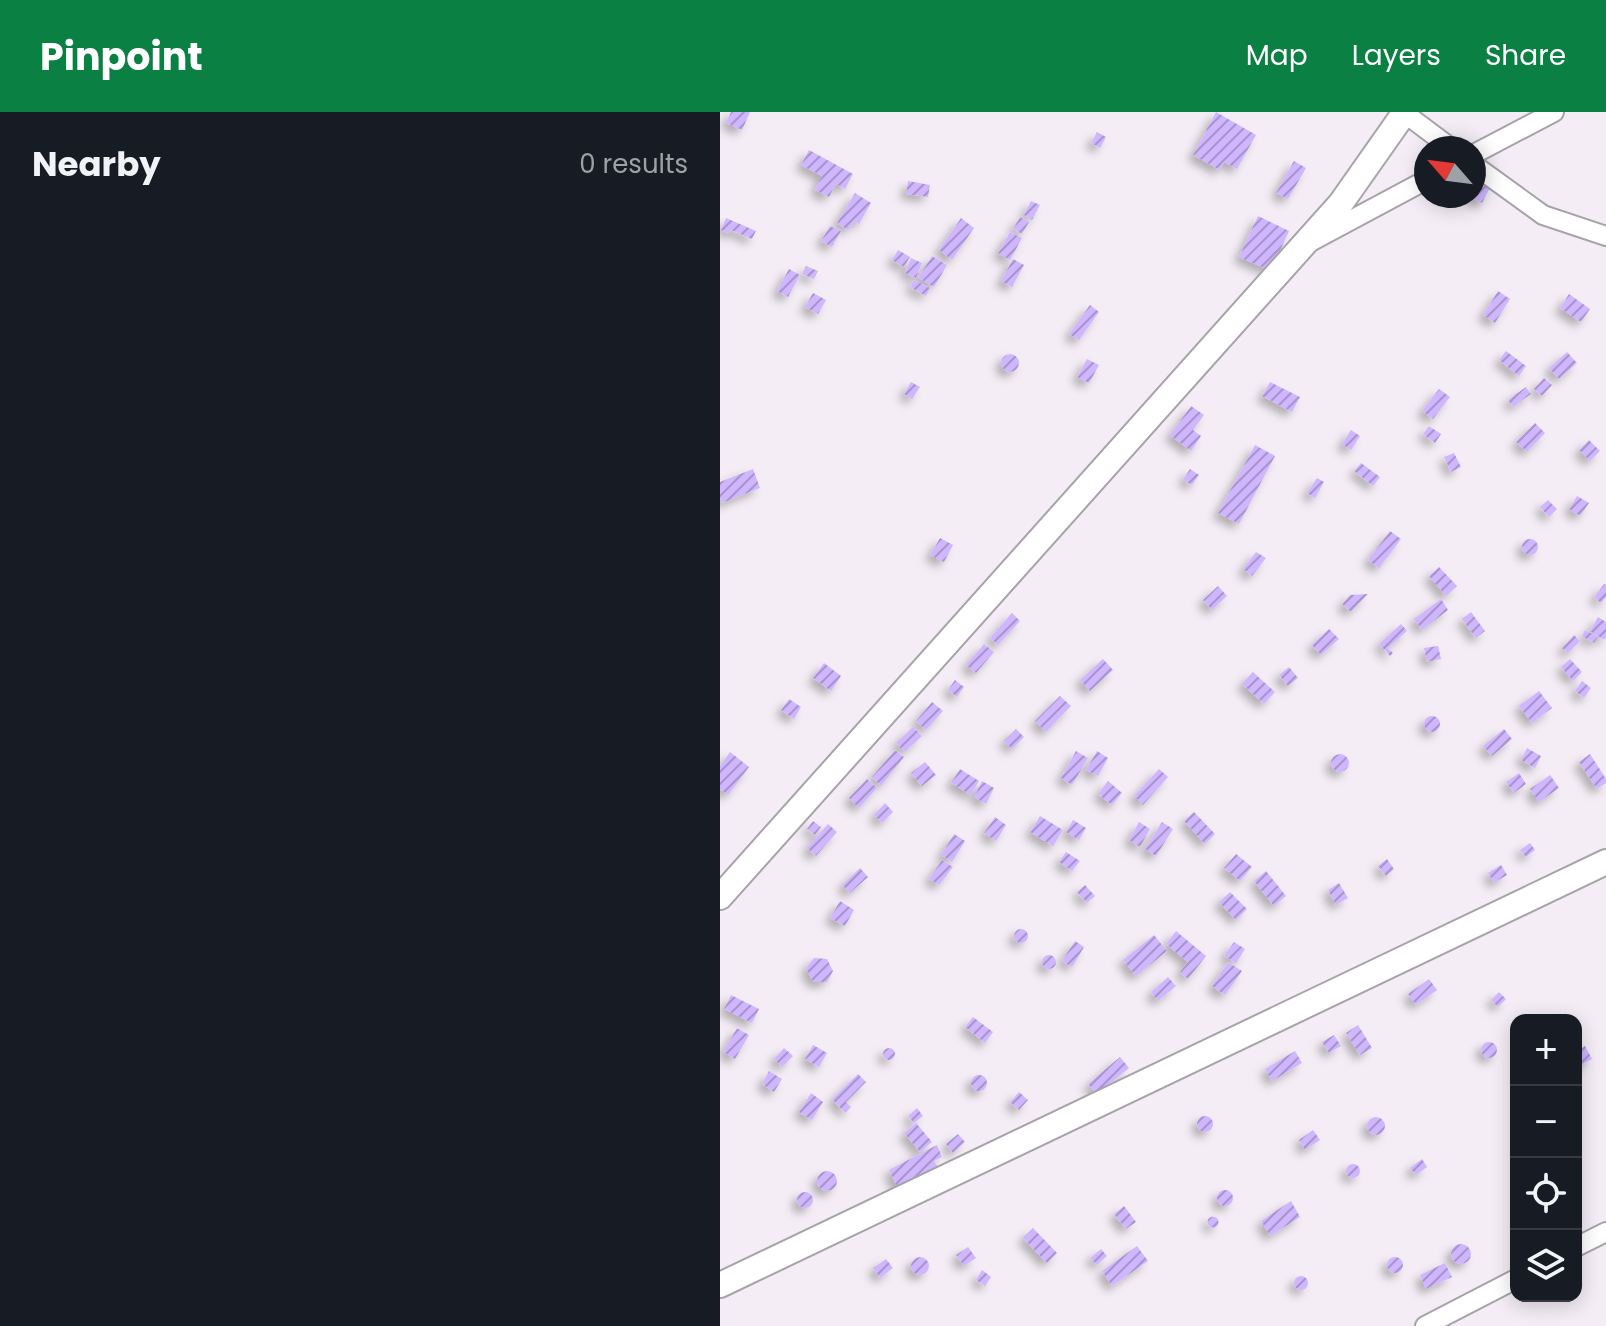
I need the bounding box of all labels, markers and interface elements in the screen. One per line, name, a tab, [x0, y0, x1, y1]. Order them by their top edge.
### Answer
text: Pinpoint	[40, 30, 203, 83]
text: Map	[1246, 36, 1308, 75]
text: Layers	[1352, 36, 1441, 75]
text: Share	[1485, 36, 1566, 75]
north arrow	[1414, 136, 1486, 208]
text: Nearby	[32, 140, 161, 188]
text: 0 results	[579, 146, 688, 182]
map controls	[1510, 1014, 1582, 1302]
button: +	[1510, 1014, 1582, 1086]
button: −	[1510, 1086, 1582, 1158]
button: locate	[1510, 1158, 1582, 1230]
button: layers	[1510, 1230, 1582, 1302]

